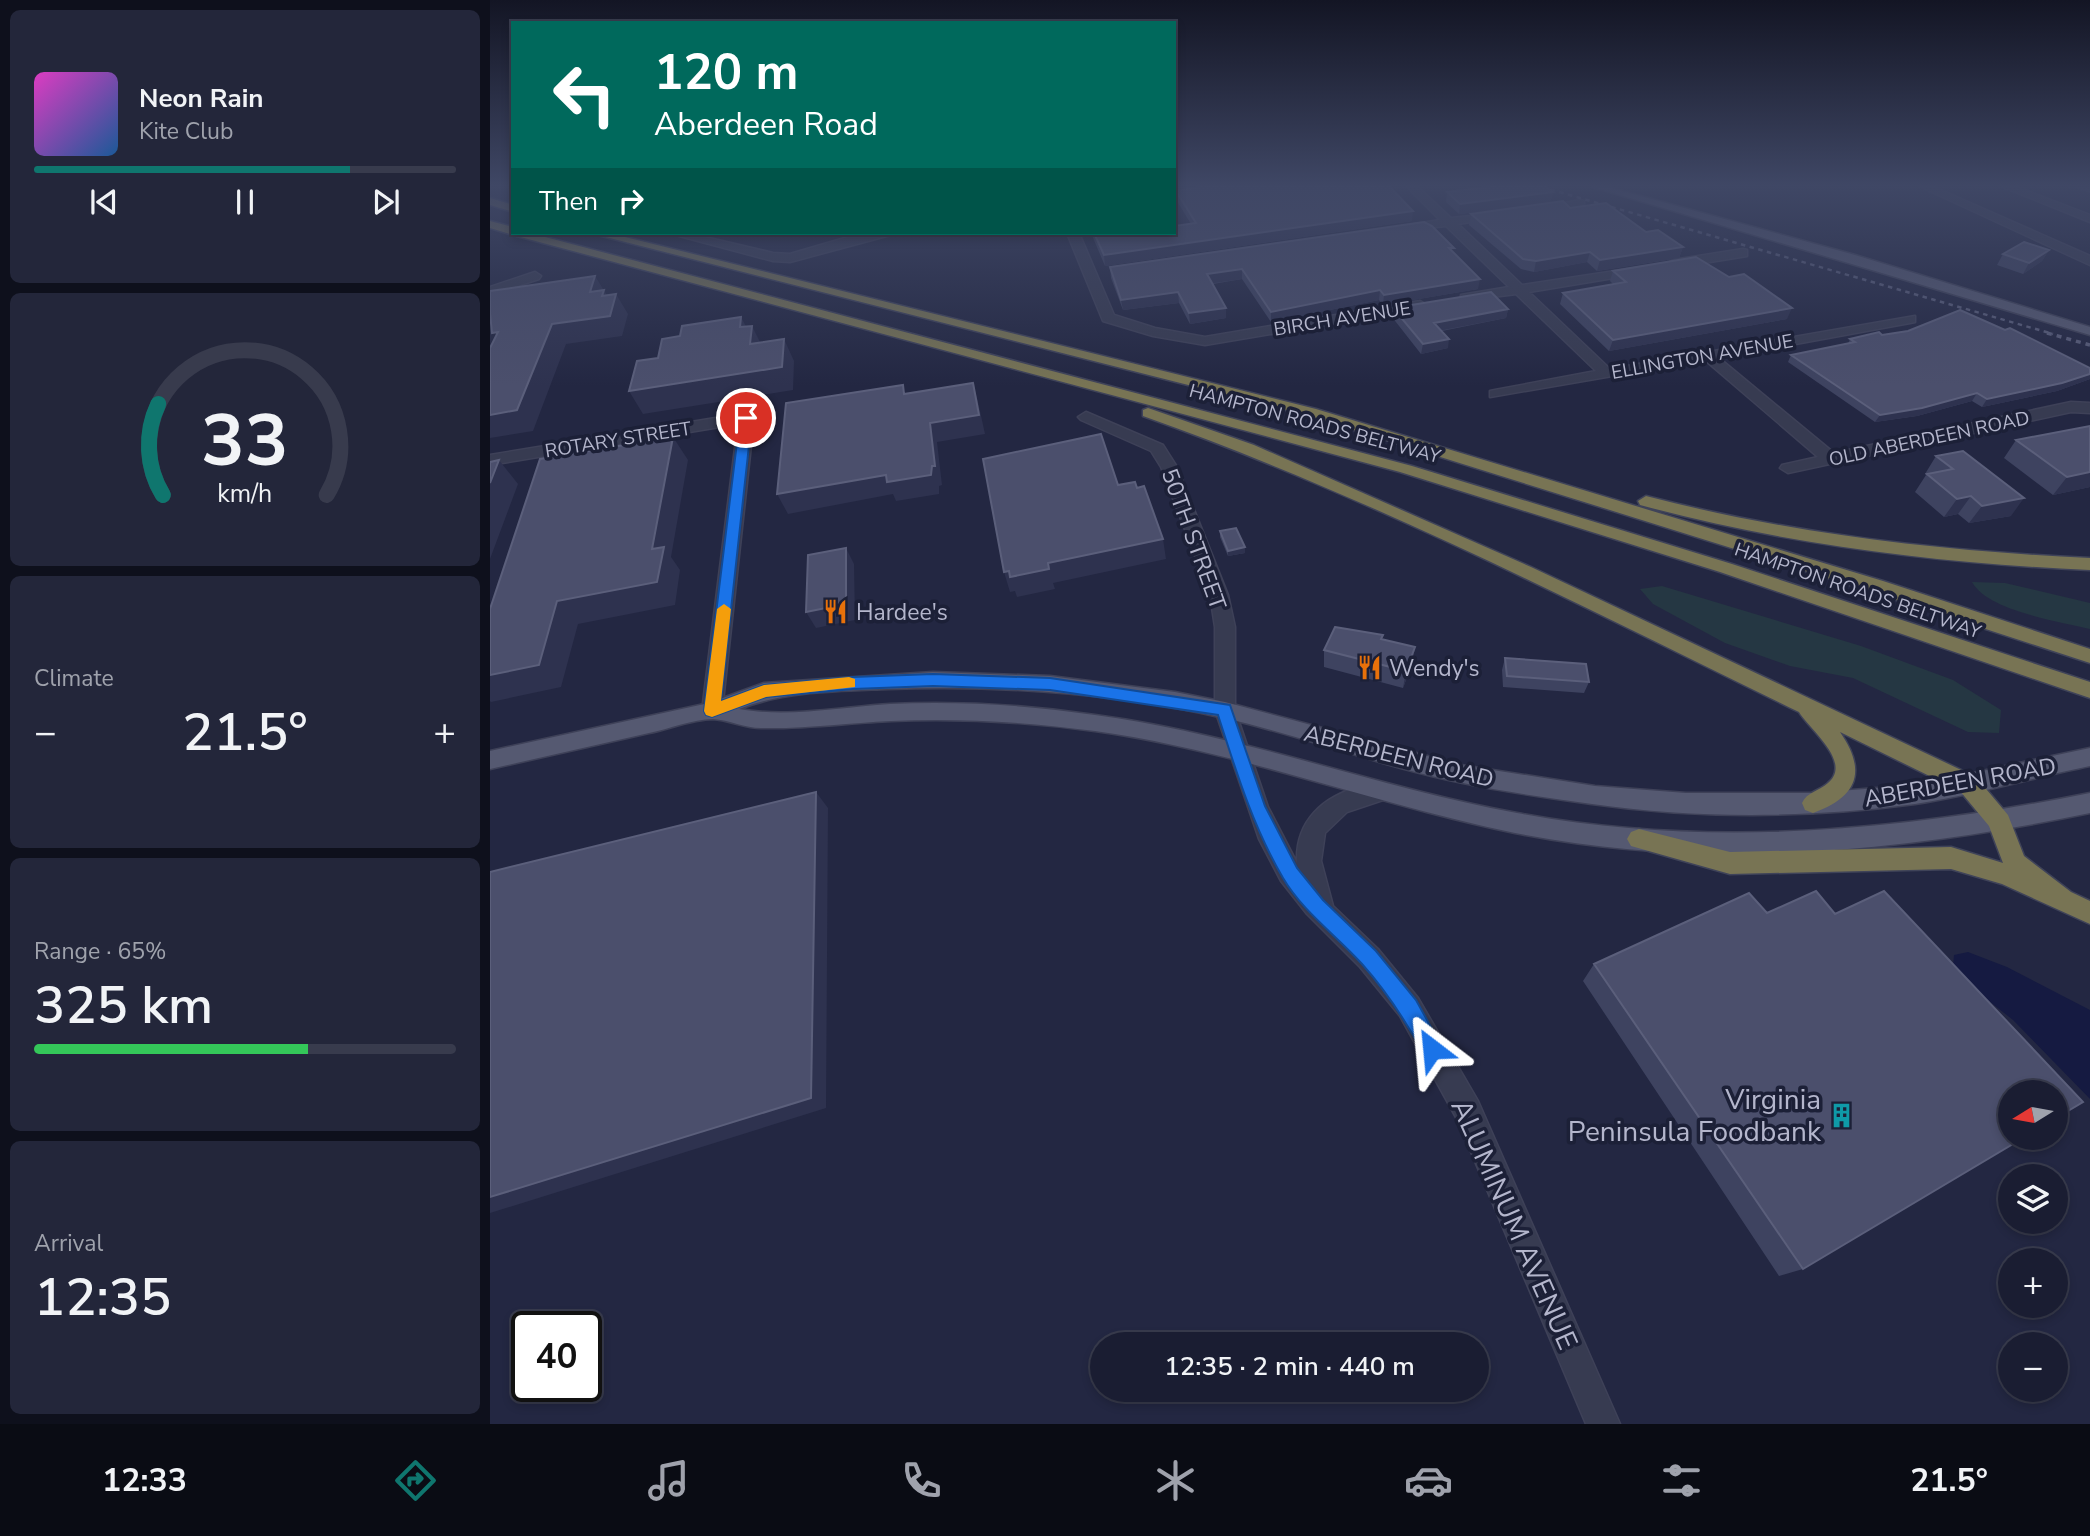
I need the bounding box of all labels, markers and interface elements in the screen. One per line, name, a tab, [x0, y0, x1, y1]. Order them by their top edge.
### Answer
text: 120 m	[654, 39, 798, 106]
icon: left	[539, 49, 630, 140]
text: Neon Rain	[139, 81, 264, 116]
text: Aberdeen Road	[654, 103, 878, 146]
text: Kite Club	[139, 116, 233, 147]
icon: right	[612, 182, 650, 220]
icon: previous	[85, 183, 123, 221]
icon: pause	[226, 183, 264, 221]
icon: next	[367, 183, 405, 221]
text: Then	[539, 184, 598, 219]
street label: BIRCH AVENUE	[1272, 295, 1413, 343]
street label: ELLINGTON AVENUE	[1609, 328, 1795, 386]
street label: HAMPTON ROADS BELTWAY	[1186, 378, 1444, 470]
pin	[716, 388, 776, 448]
text: 33	[201, 392, 289, 492]
icon: arrive	[727, 399, 765, 437]
street label: OLD ABERDEEN ROAD	[1827, 405, 2032, 473]
street label: ROTARY STREET	[543, 415, 694, 464]
street label: 50TH STREET	[1154, 464, 1234, 614]
text: km/h	[217, 477, 273, 511]
street label: HAMPTON ROADS BELTWAY	[1731, 536, 1985, 646]
place label: Hardee's	[856, 597, 948, 628]
restaurant icon: Hardee's	[822, 598, 850, 626]
place label: Wendy's	[1389, 653, 1480, 684]
restaurant icon: Wendy's	[1355, 654, 1383, 682]
text: Climate	[34, 663, 114, 694]
text: 21.5°	[182, 697, 308, 768]
text: −	[34, 707, 57, 758]
text: +	[433, 707, 456, 758]
street label: ABERDEEN ROAD	[1301, 718, 1497, 795]
street label: ABERDEEN ROAD	[1862, 750, 2058, 815]
text: Range · 65%	[34, 936, 166, 967]
text: 325 km	[34, 970, 213, 1041]
position arrow	[1395, 1012, 1469, 1086]
north arrow	[1998, 1080, 2068, 1150]
map controls	[1998, 1080, 2068, 1402]
place label: Virginia Peninsula Foodbank	[1568, 1081, 1822, 1151]
street label: ALUMINUM AVENUE	[1442, 1093, 1586, 1356]
building icon: Virginia Peninsula Foodbank	[1827, 1101, 1855, 1129]
button: layers	[1998, 1164, 2068, 1234]
text: Arrival	[34, 1228, 103, 1259]
button: +	[1998, 1248, 2068, 1318]
text: 12:35	[34, 1262, 171, 1333]
speed limit sign: 40	[511, 1311, 602, 1402]
button: −	[1998, 1332, 2068, 1402]
text: 12:35 · 2 min · 440 m	[1164, 1349, 1415, 1384]
icon: directions	[391, 1456, 440, 1505]
icon: music	[644, 1456, 693, 1505]
icon: phone	[897, 1456, 946, 1505]
icon: climate	[1151, 1456, 1200, 1505]
icon: car	[1404, 1456, 1453, 1505]
icon: filters	[1657, 1456, 1706, 1505]
text: 12:33	[102, 1459, 187, 1502]
text: 21.5°	[1910, 1459, 1988, 1502]

